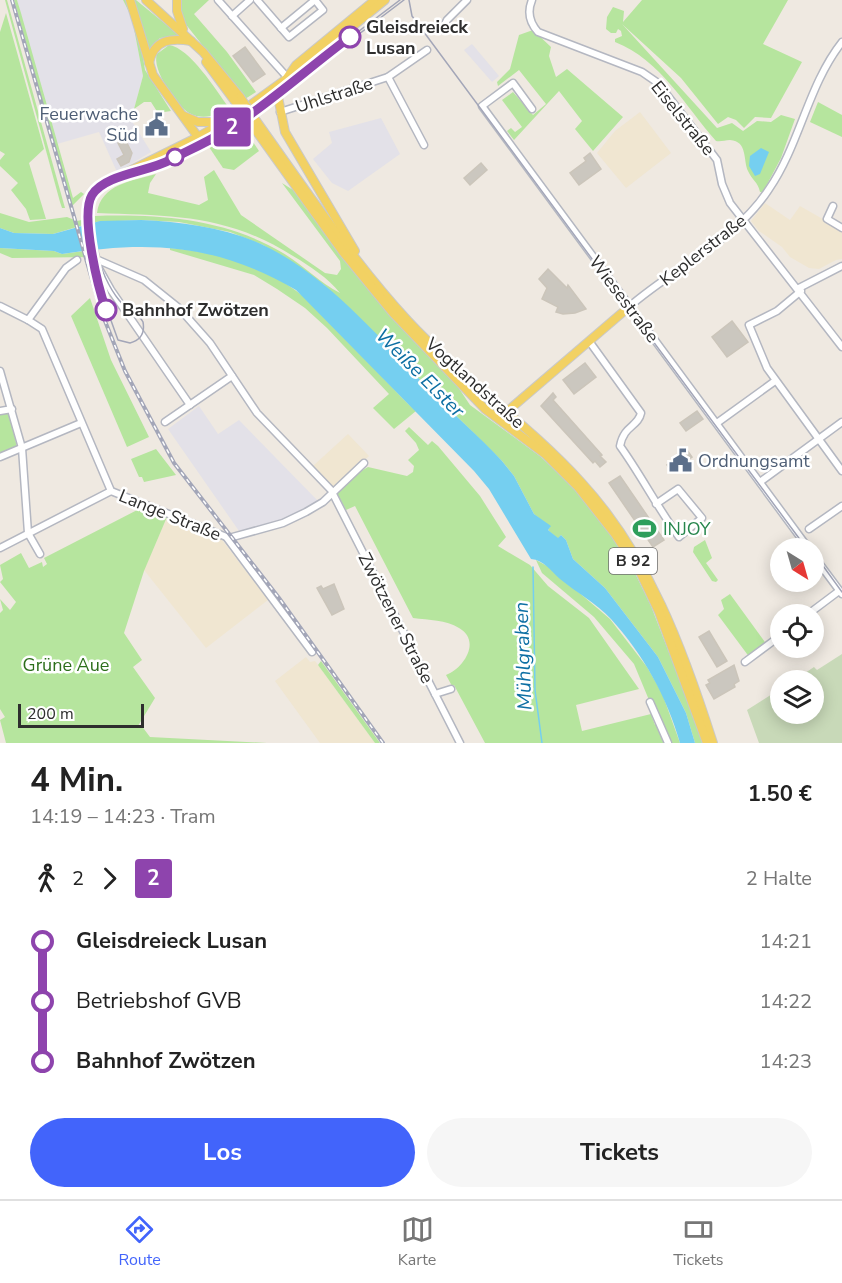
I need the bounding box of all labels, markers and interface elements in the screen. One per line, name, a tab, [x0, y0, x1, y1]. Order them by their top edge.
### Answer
place label: Gleisdreieck Lusan	[366, 15, 468, 60]
marker: Gleisdreieck Lusan	[339, 26, 361, 48]
street label: Uhlstraße	[292, 71, 376, 119]
street label: Eiselstraße	[645, 76, 721, 160]
place label: Feuerwache Süd	[40, 102, 138, 147]
line badge: 2	[212, 108, 252, 146]
public building icon: Feuerwache Süd	[143, 111, 169, 137]
text: 2	[226, 113, 238, 141]
unlabelled marker	[166, 148, 184, 166]
street label: Keplerstraße	[655, 209, 751, 291]
street label: Wiesestraße	[583, 251, 665, 347]
place label: Bahnhof Zwötzen	[122, 298, 269, 322]
marker: Bahnhof Zwötzen	[95, 299, 117, 321]
water label: Weiße Elster	[369, 322, 471, 424]
street label: Vogtlandstraße	[420, 332, 530, 434]
public building icon: Ordnungsamt	[667, 448, 693, 474]
place label: Ordnungsamt	[698, 449, 810, 473]
street label: Lange Straße	[115, 484, 225, 546]
sports icon: INJOY	[632, 516, 658, 542]
place label: INJOY	[663, 517, 711, 541]
north arrow	[770, 538, 824, 592]
map controls	[770, 538, 824, 724]
street label: Zwötzener Straße	[353, 548, 439, 688]
road number: B 92	[609, 548, 657, 574]
water label: Mühlgraben	[508, 601, 538, 711]
button: locate	[770, 604, 824, 658]
park label: Grüne Aue	[23, 653, 109, 677]
button: layers	[770, 670, 824, 724]
scale bar	[18, 701, 144, 728]
text: 200 m	[27, 703, 74, 725]
text: 4 Min.	[30, 758, 123, 803]
text: 1.50 €	[748, 779, 812, 809]
text: 14:19 – 14:23 · Tram	[30, 803, 216, 830]
icon: walk	[30, 862, 63, 895]
icon: forward	[93, 862, 126, 895]
text: 2	[147, 864, 160, 892]
text: 2	[72, 865, 84, 892]
text: 2 Halte	[746, 865, 812, 892]
text: Gleisdreieck Lusan	[76, 926, 267, 956]
text: 14:21	[759, 928, 812, 955]
text: Betriebshof GVB	[76, 986, 242, 1016]
text: 14:22	[759, 988, 812, 1015]
text: Bahnhof Zwötzen	[76, 1046, 256, 1076]
text: 14:23	[759, 1048, 812, 1075]
button: Los	[30, 1118, 415, 1187]
button: Tickets	[427, 1118, 812, 1187]
tab: Route	[118, 1213, 161, 1271]
tab: Karte	[398, 1213, 436, 1271]
tab: Tickets	[673, 1213, 724, 1271]

